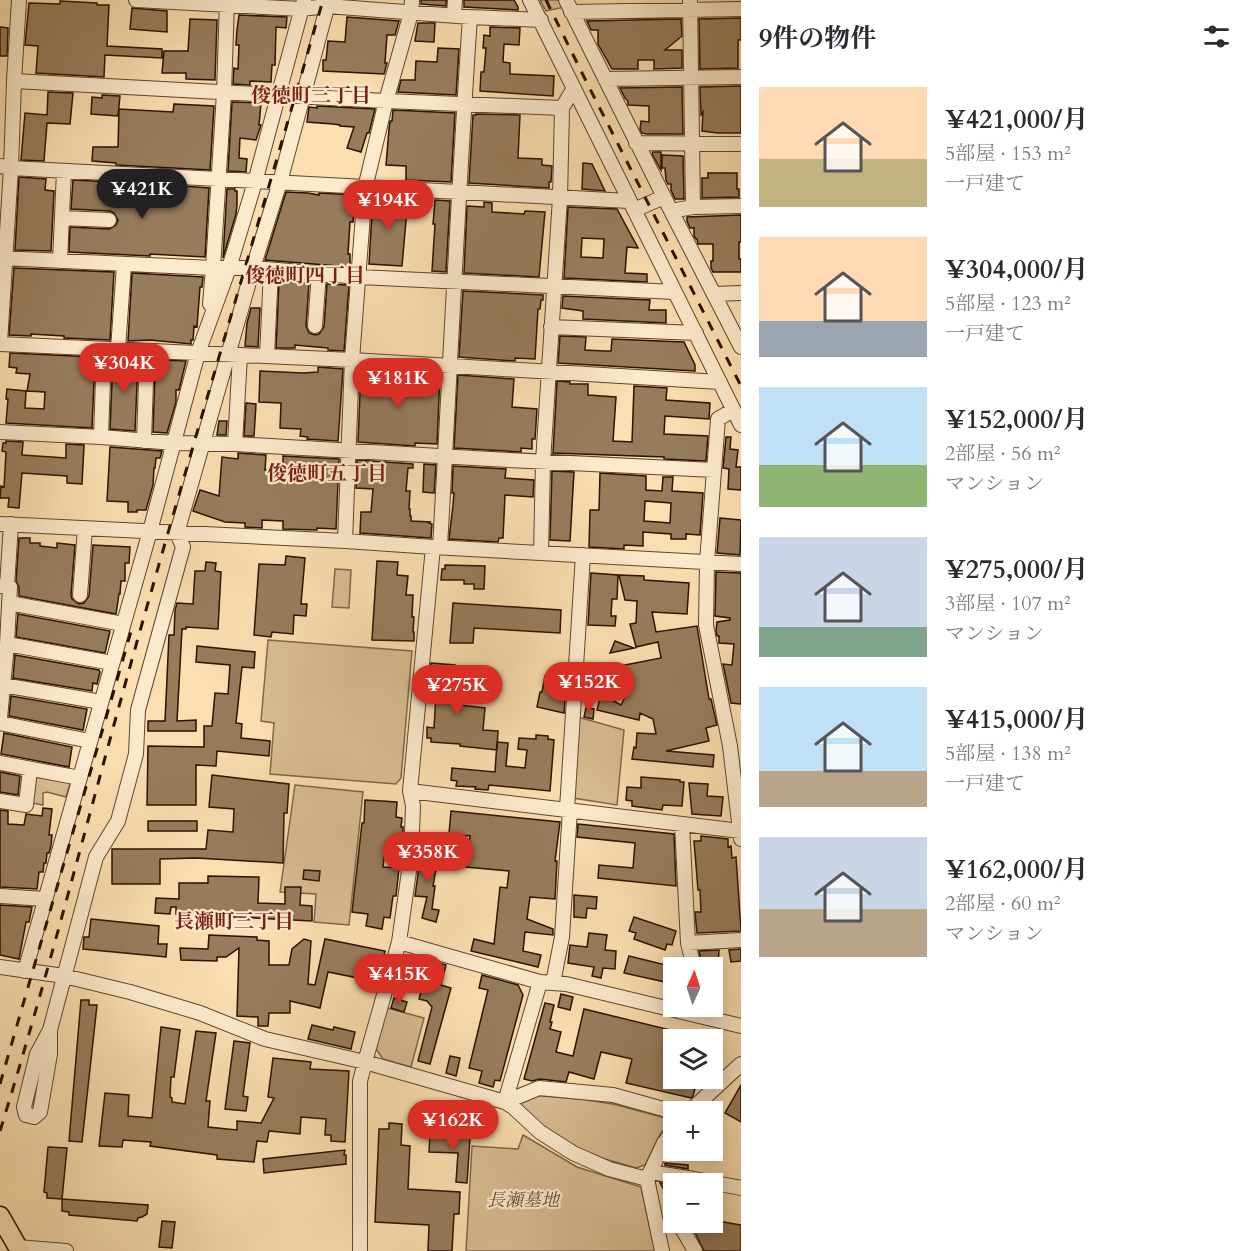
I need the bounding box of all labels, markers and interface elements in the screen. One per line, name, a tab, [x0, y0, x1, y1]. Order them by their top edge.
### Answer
icon: filters	[1200, 20, 1233, 53]
text: 9件の物件	[759, 21, 876, 56]
district label: 俊徳町三丁目	[251, 82, 371, 109]
text: ¥421,000/月	[945, 102, 1088, 137]
icon: home	[807, 111, 879, 183]
text: 5部屋 · 153 m²	[945, 140, 1071, 167]
pin: ¥421K	[100, 169, 184, 220]
text: 一戸建て	[945, 170, 1025, 197]
text: ¥421K	[111, 175, 173, 202]
pin: ¥194K	[346, 180, 430, 231]
text: ¥194K	[357, 186, 419, 213]
text: ¥304,000/月	[945, 252, 1088, 287]
icon: home	[807, 261, 879, 333]
district label: 俊徳町四丁目	[245, 262, 365, 289]
text: 5部屋 · 123 m²	[945, 290, 1071, 317]
text: 一戸建て	[945, 320, 1025, 347]
pin: ¥304K	[82, 343, 166, 394]
text: ¥304K	[93, 349, 155, 376]
pin: ¥181K	[356, 358, 440, 409]
text: ¥181K	[367, 364, 429, 391]
text: ¥152,000/月	[945, 402, 1088, 437]
icon: home	[807, 411, 879, 483]
text: 2部屋 · 56 m²	[945, 440, 1061, 467]
district label: 俊徳町五丁目	[267, 460, 387, 487]
text: マンション	[945, 470, 1044, 497]
text: ¥275,000/月	[945, 552, 1088, 587]
icon: home	[807, 561, 879, 633]
text: 3部屋 · 107 m²	[945, 590, 1071, 617]
text: マンション	[945, 620, 1044, 647]
pin: ¥152K	[547, 662, 631, 713]
pin: ¥275K	[415, 665, 499, 716]
text: ¥152K	[558, 668, 620, 695]
text: ¥275K	[426, 671, 488, 698]
text: ¥415,000/月	[945, 702, 1088, 737]
icon: home	[807, 711, 879, 783]
text: 5部屋 · 138 m²	[945, 740, 1071, 767]
text: 一戸建て	[945, 770, 1025, 797]
pin: ¥358K	[386, 832, 470, 883]
text: ¥358K	[397, 838, 459, 865]
text: ¥162,000/月	[945, 852, 1088, 887]
icon: home	[807, 861, 879, 933]
text: 2部屋 · 60 m²	[945, 890, 1061, 917]
district label: 長瀬町三丁目	[174, 908, 294, 935]
text: マンション	[945, 920, 1044, 947]
pin: ¥415K	[357, 954, 441, 1005]
north arrow	[663, 957, 723, 1017]
map controls	[663, 957, 723, 1233]
text: ¥415K	[368, 960, 430, 987]
button: layers	[663, 1029, 723, 1089]
pin: ¥162K	[411, 1100, 495, 1151]
button: +	[663, 1101, 723, 1161]
text: ¥162K	[422, 1106, 484, 1133]
button: −	[663, 1173, 723, 1233]
park label: 長瀬墓地	[487, 1188, 561, 1213]

